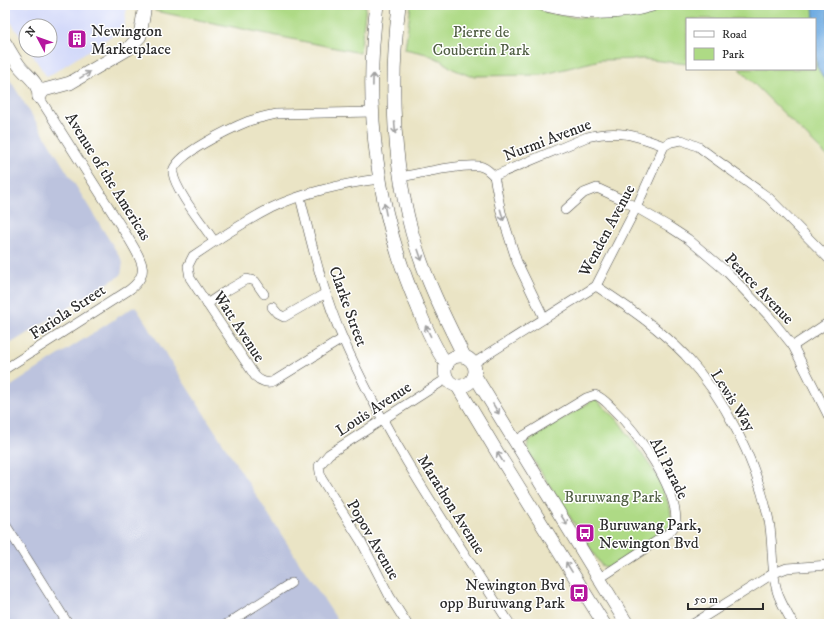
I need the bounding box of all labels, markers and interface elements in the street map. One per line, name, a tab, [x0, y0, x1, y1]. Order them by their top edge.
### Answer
north arrow	[18, 18, 58, 58]
legend	[686, 18, 816, 70]
place label: Newington Marketplace	[91, 21, 171, 59]
park label: Pierre de Coubertin Park	[432, 22, 530, 60]
text: N	[23, 24, 39, 40]
text: Road	[722, 27, 747, 42]
building icon: Newington Marketplace	[66, 28, 88, 50]
text: Park	[722, 47, 744, 62]
one-way arrow	[79, 70, 91, 78]
one-way arrow	[369, 74, 376, 87]
street label: Avenue of the Americas	[61, 109, 156, 244]
street label: Nurmi Avenue	[501, 114, 594, 166]
one-way arrow	[391, 121, 398, 134]
street label: Wenden Avenue	[574, 181, 640, 281]
one-way arrow	[381, 202, 389, 215]
one-way arrow	[499, 208, 506, 221]
one-way arrow	[417, 248, 424, 261]
street label: Pearce Avenue	[720, 249, 799, 329]
street label: Clarke Street	[324, 264, 372, 349]
street label: Fariola Street	[26, 280, 109, 344]
street label: Watt Avenue	[208, 287, 270, 366]
one-way arrow	[424, 325, 431, 337]
street label: Lewis Way	[706, 366, 760, 436]
street label: Louis Avenue	[332, 377, 415, 441]
one-way arrow	[492, 403, 500, 415]
street label: Ali Parade	[645, 435, 693, 503]
street label: Marathon Avenue	[413, 451, 490, 558]
one-way arrow	[496, 452, 504, 463]
park label: Buruwang Park	[564, 487, 662, 507]
street label: Popov Avenue	[342, 496, 404, 583]
one-way arrow	[560, 514, 568, 525]
place label: Buruwang Park, Newington Bvd	[599, 515, 701, 553]
bus stop icon: Buruwang Park, Newington Bvd	[574, 522, 596, 544]
one-way arrow	[565, 562, 573, 573]
place label: Newington Bvd opp Buruwang Park	[440, 575, 565, 613]
bus stop icon: Newington Bvd opp Buruwang Park	[568, 582, 590, 604]
scale bar	[688, 585, 763, 611]
text: 50 m	[694, 592, 718, 607]

